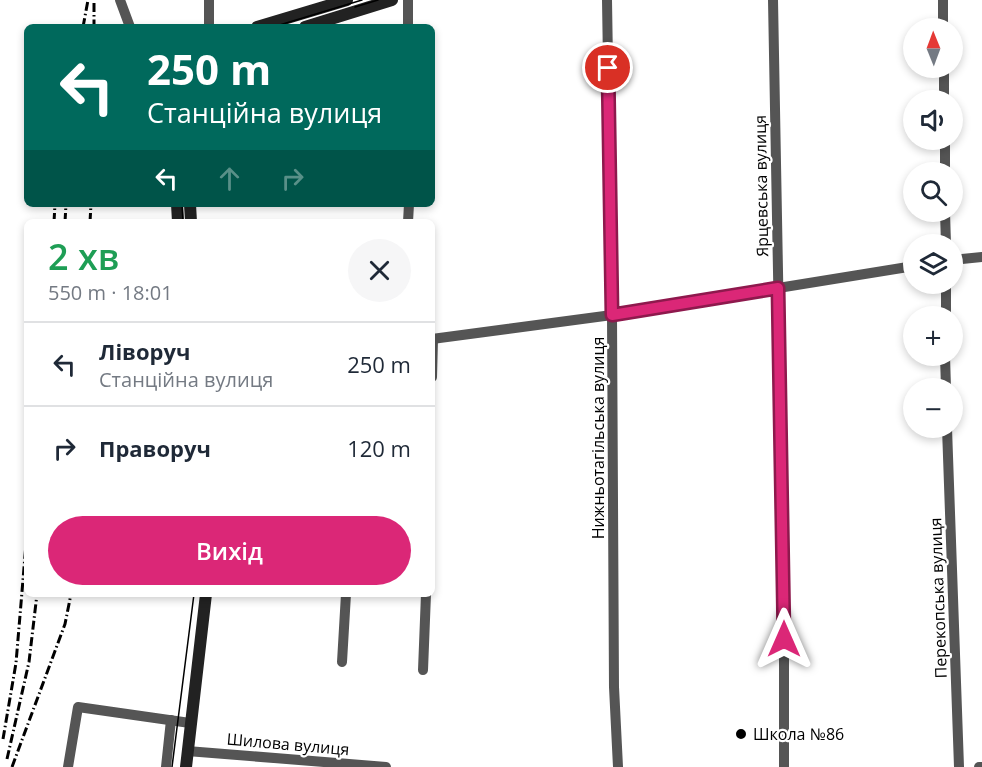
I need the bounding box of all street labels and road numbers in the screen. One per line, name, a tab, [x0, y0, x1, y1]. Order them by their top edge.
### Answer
street label: Ярцевська вулиця	[749, 115, 773, 257]
street label: Нижньотагільська вулиця	[587, 337, 609, 539]
street label: Перекопська вулиця	[924, 517, 952, 679]
street label: Шилова вулиця	[226, 728, 350, 760]

